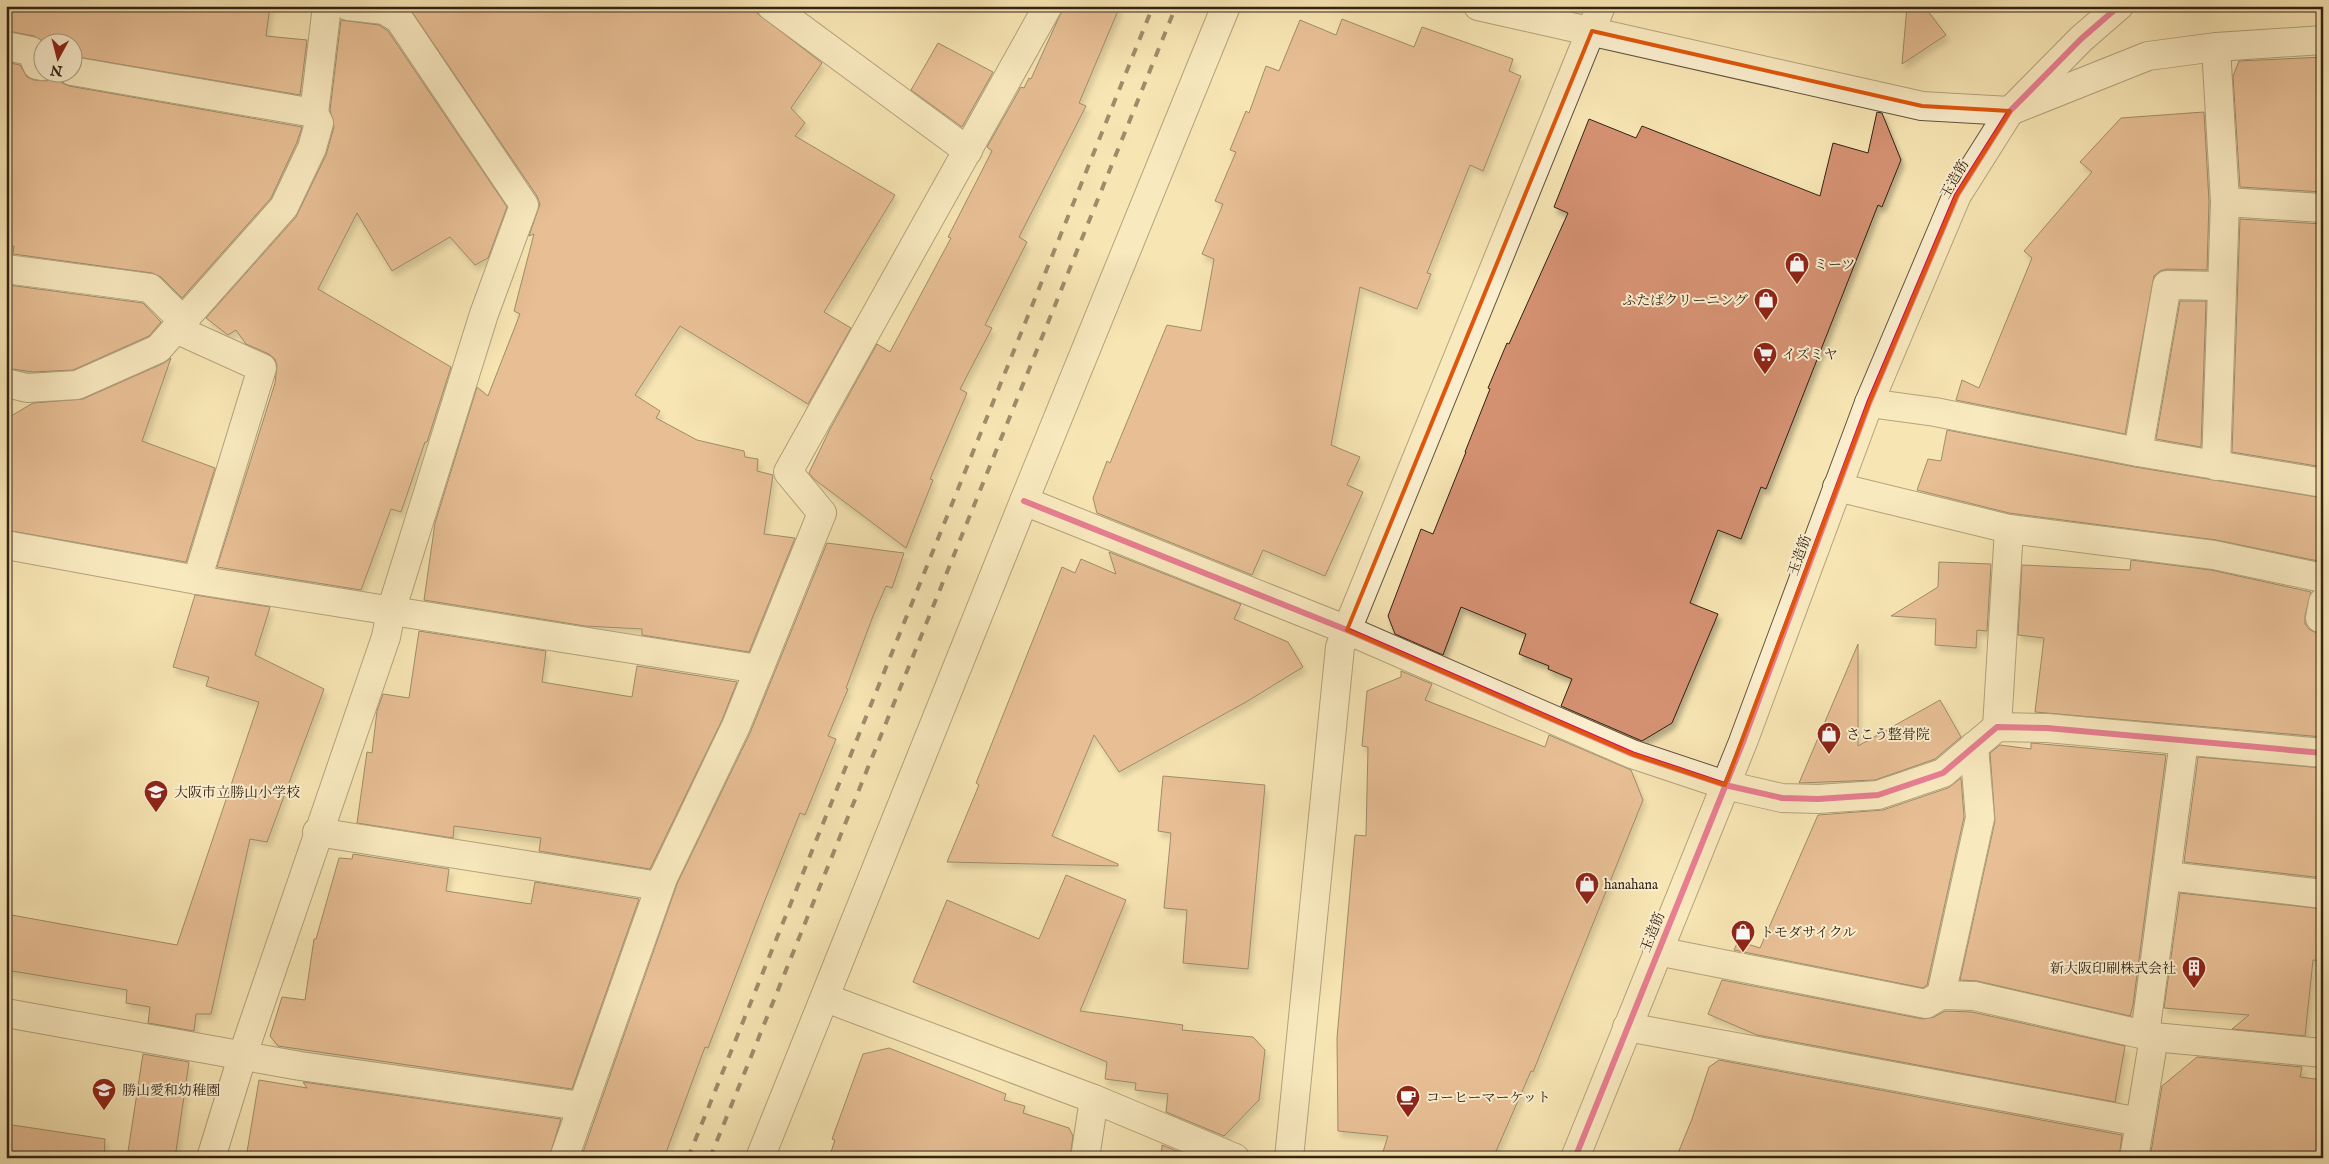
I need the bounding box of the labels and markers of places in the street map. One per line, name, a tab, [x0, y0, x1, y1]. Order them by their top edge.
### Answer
shop icon: ミーツ	[1784, 251, 1810, 285]
place label: ミーツ	[1814, 256, 1855, 274]
shop icon: ふたばクリーニング	[1753, 287, 1779, 321]
place label: ふたばクリーニング	[1622, 292, 1748, 310]
supermarket icon: イズミヤ	[1752, 341, 1778, 375]
place label: イズミヤ	[1782, 346, 1838, 364]
shop icon: さこう整骨院	[1816, 721, 1842, 755]
place label: さこう整骨院	[1846, 726, 1930, 744]
school or university icon: 大阪市立勝山小学校	[143, 779, 169, 813]
place label: 大阪市立勝山小学校	[174, 784, 300, 802]
shop icon: hanahana	[1574, 871, 1600, 905]
place label: hanahana	[1604, 876, 1659, 894]
shop icon: トモダサイクル	[1730, 919, 1756, 953]
place label: トモダサイクル	[1760, 924, 1856, 942]
building icon: 新大阪印刷株式会社	[2181, 955, 2207, 989]
place label: 新大阪印刷株式会社	[2050, 960, 2176, 978]
school or university icon: 勝山愛和幼稚園	[91, 1077, 117, 1111]
place label: 勝山愛和幼稚園	[122, 1082, 220, 1100]
cafe icon: コーヒーマーケット	[1395, 1084, 1421, 1118]
place label: コーヒーマーケット	[1426, 1089, 1551, 1107]

